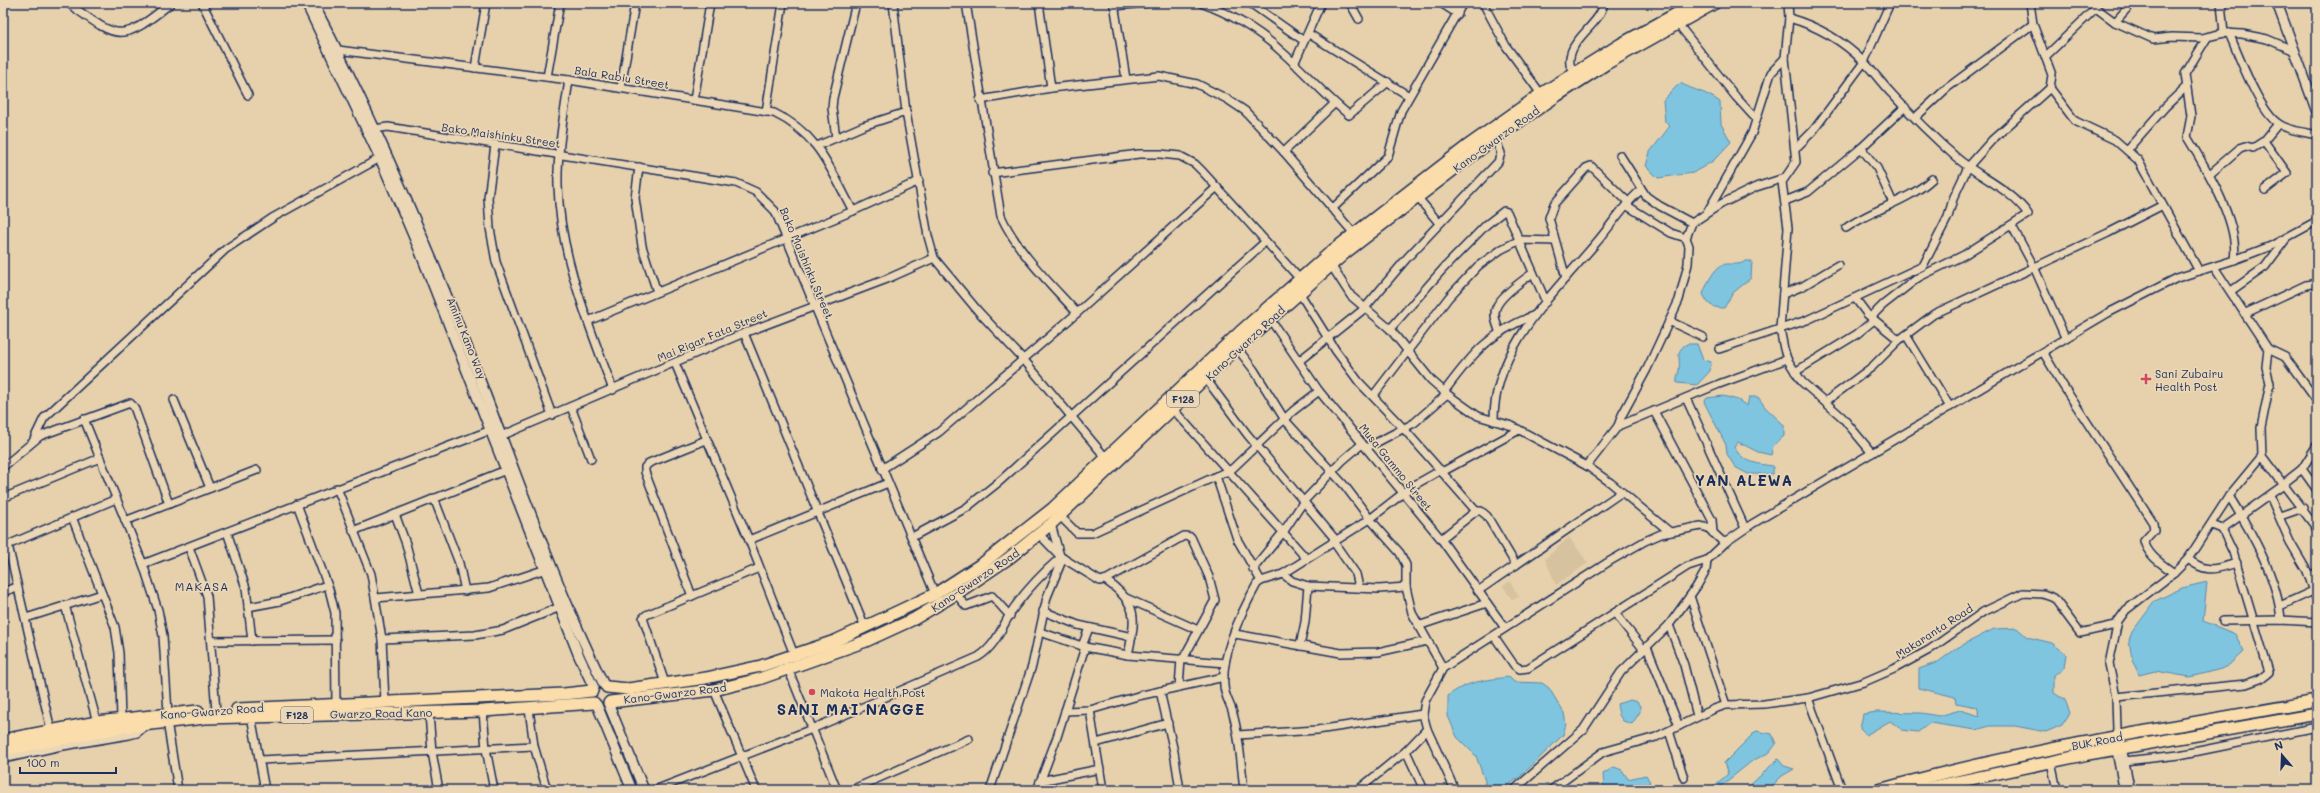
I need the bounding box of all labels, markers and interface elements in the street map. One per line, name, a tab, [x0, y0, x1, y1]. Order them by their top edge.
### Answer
street label: Bala Rabiu Street	[574, 62, 671, 92]
street label: Kano-Gwarzo Road	[1450, 103, 1542, 175]
street label: Bako Maishinku Street	[441, 119, 562, 151]
street label: Bako Maishinku Street	[777, 205, 837, 321]
street label: Aminu Kano Way	[444, 295, 490, 382]
street label: Kano-Gwarzo Road	[1202, 302, 1288, 384]
street label: Mai Rigar Fata Street	[655, 305, 770, 365]
place label: Sani Zubairu Health Post	[2155, 366, 2223, 394]
marker: Sani Zubairu Health Post	[2140, 373, 2152, 385]
road number: F128	[1167, 391, 1199, 407]
street label: Musa Gammo Street	[1356, 420, 1436, 514]
district label: YAN ALEWA	[1695, 470, 1793, 490]
street label: Kano-Gwarzo Road	[928, 545, 1022, 615]
district label: MAKASA	[175, 578, 229, 594]
street label: Makaranta Road	[1892, 600, 1976, 662]
street label: Kano-Gwarzo Road	[623, 679, 727, 707]
place label: Makota Health Post	[820, 685, 926, 700]
marker: Makota Health Post	[807, 687, 817, 697]
district label: SANI MAI NAGGE	[777, 699, 925, 719]
street label: Kano-Gwarzo Road	[160, 700, 264, 722]
street label: Gwarzo Road Kano	[330, 705, 433, 721]
road number: F128	[281, 707, 313, 723]
street label: BUK Road	[2070, 729, 2124, 753]
north arrow	[2262, 735, 2302, 775]
text: N	[2272, 737, 2285, 754]
scale bar	[20, 749, 116, 775]
text: 100 m	[26, 754, 60, 770]

